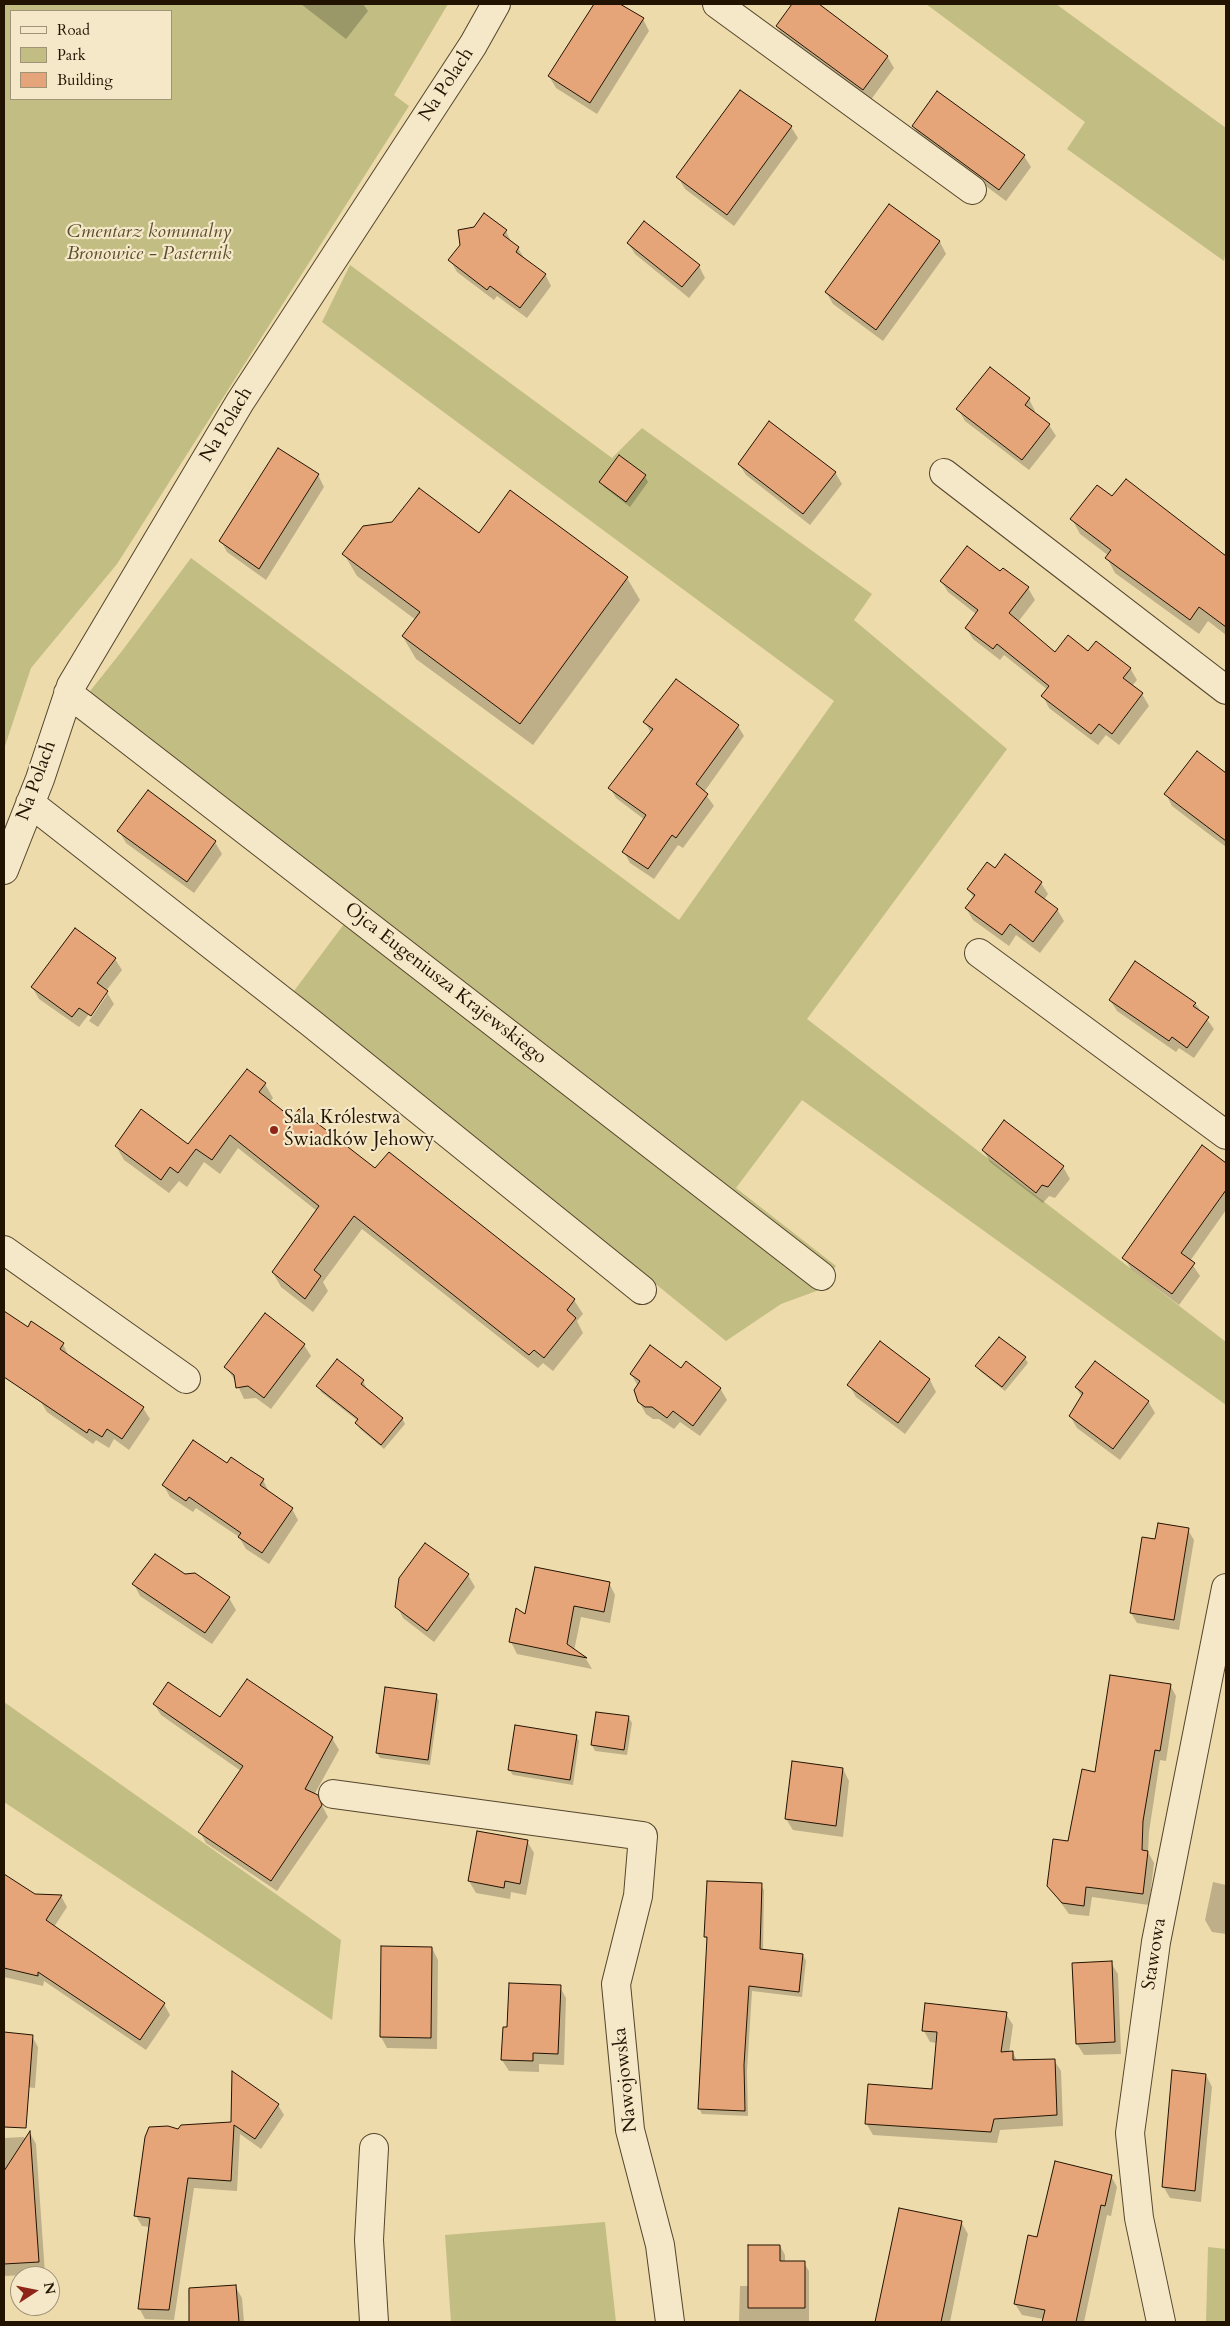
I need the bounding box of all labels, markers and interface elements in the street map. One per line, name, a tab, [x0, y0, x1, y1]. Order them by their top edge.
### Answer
legend	[10, 10, 172, 100]
text: Road	[57, 20, 90, 40]
street label: Na Polach	[415, 44, 479, 126]
text: Park	[57, 45, 86, 65]
text: Building	[57, 70, 113, 90]
park label: Cmentarz komunalny Bronowice - Pasternik	[66, 222, 232, 266]
street label: Na Polach	[196, 383, 258, 467]
street label: Na Polach	[12, 738, 62, 824]
street label: Ojca Eugeniusza Krajewskiego	[340, 898, 550, 1070]
place label: Sala Królestwa Świadków Jehowy	[284, 1108, 434, 1152]
marker: Sala Królestwa Świadków Jehowy	[268, 1124, 280, 1136]
street label: Stawowa	[1138, 1916, 1172, 1992]
street label: Nawojowska	[609, 2026, 643, 2134]
north arrow	[10, 2266, 60, 2316]
text: N	[39, 2280, 60, 2296]

